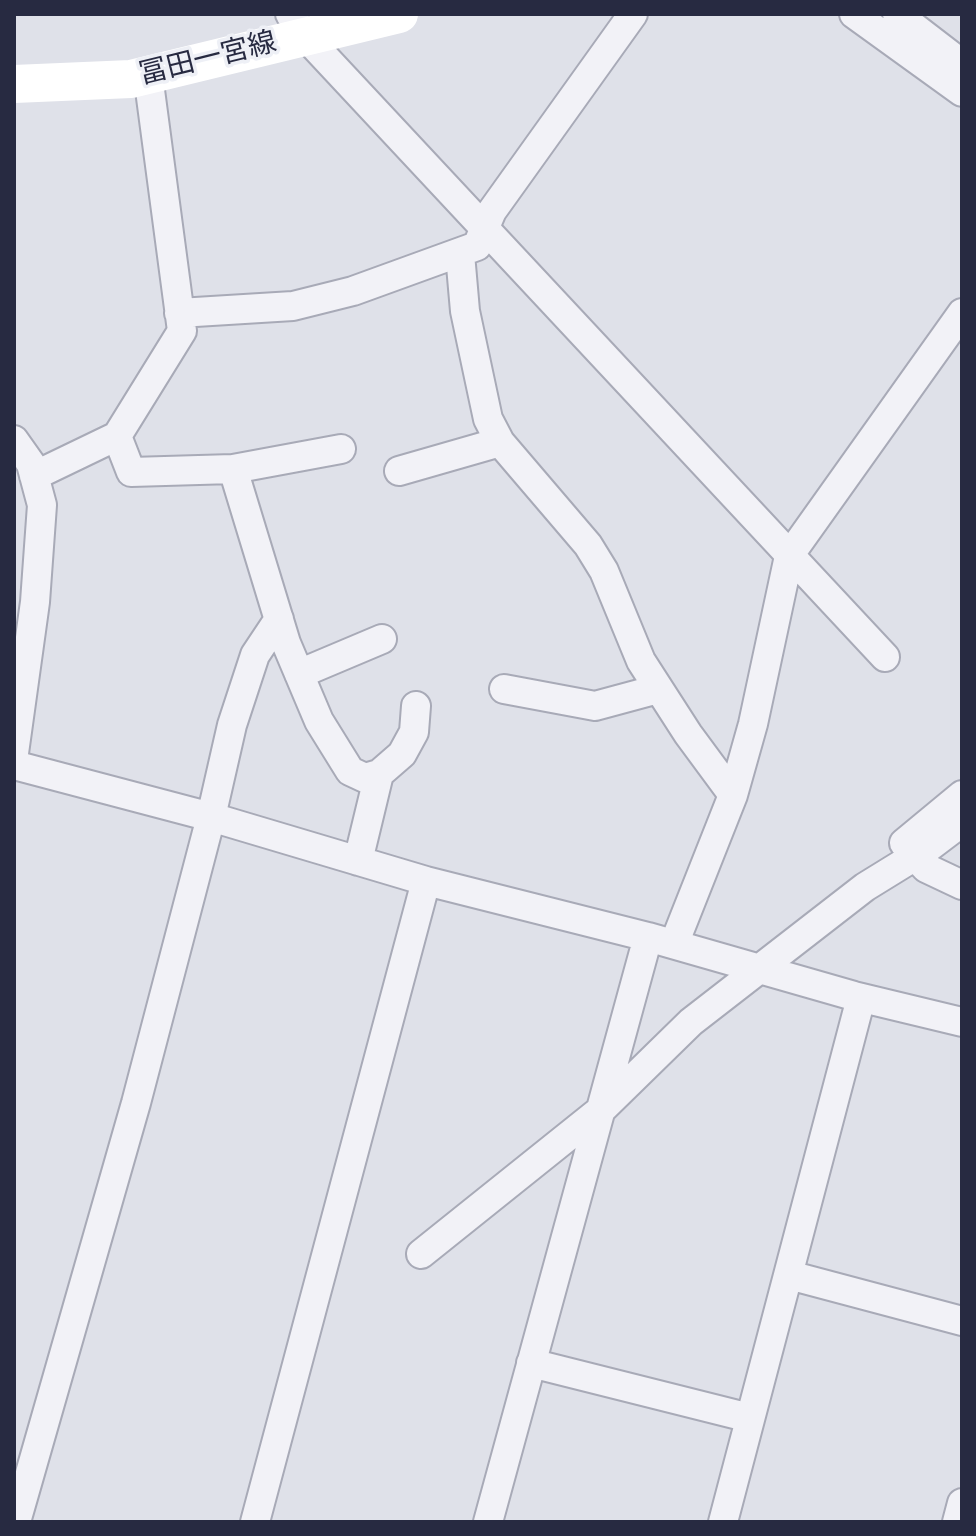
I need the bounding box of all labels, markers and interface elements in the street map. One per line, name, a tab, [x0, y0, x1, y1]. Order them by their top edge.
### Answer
street label: 冨田一宮線	[136, 27, 280, 93]

